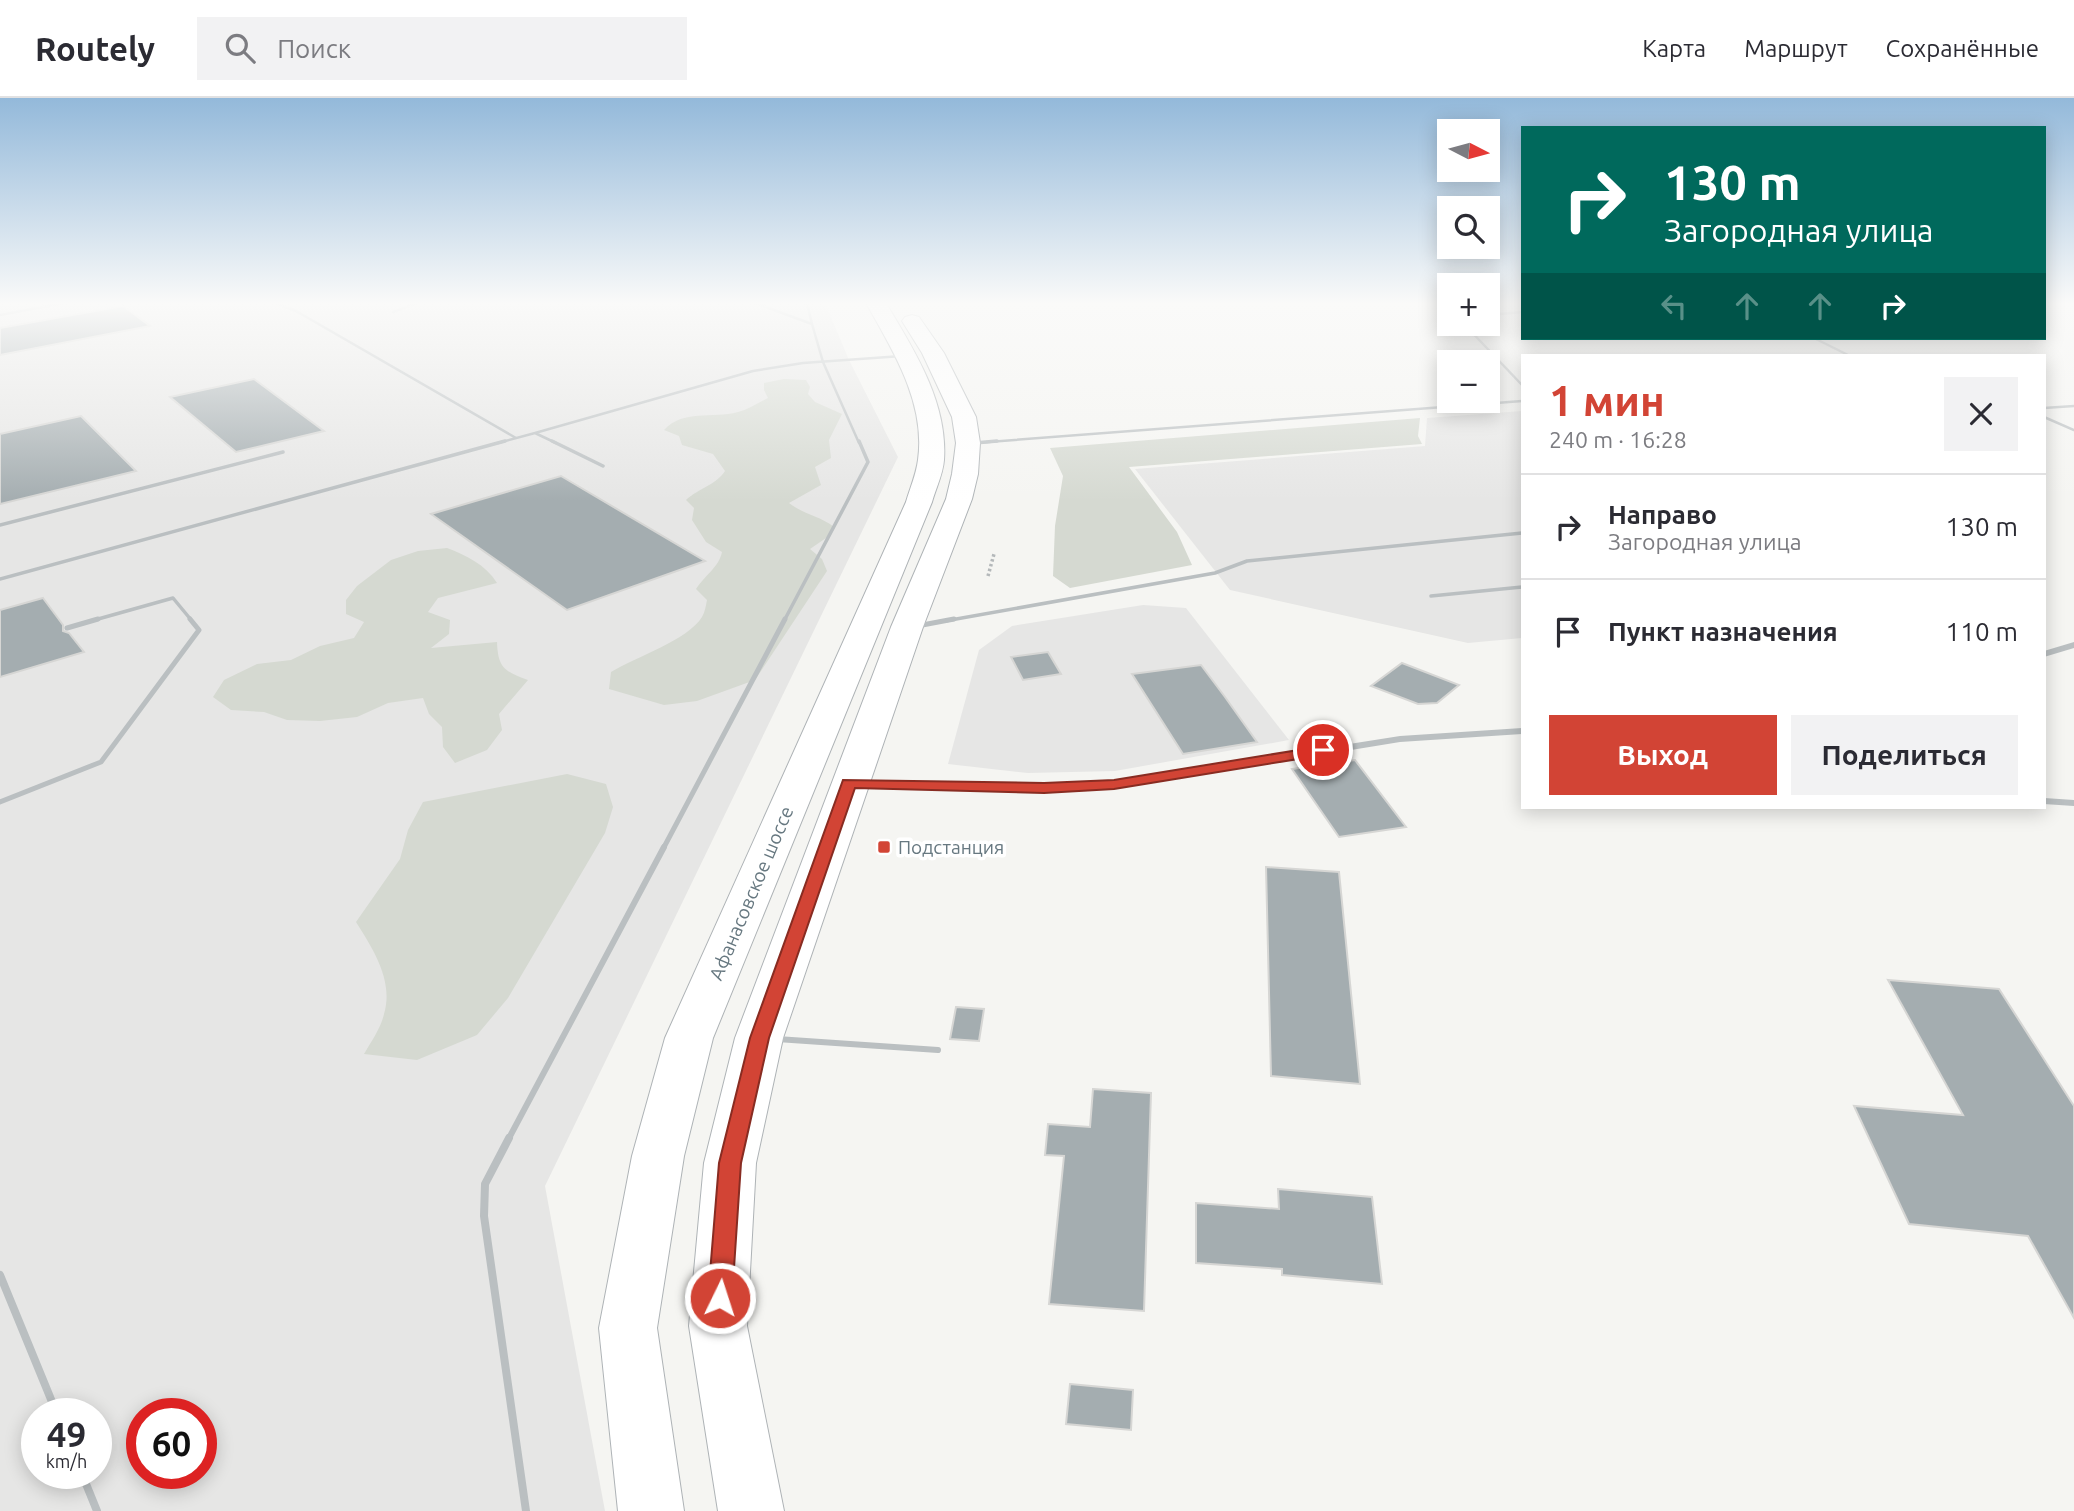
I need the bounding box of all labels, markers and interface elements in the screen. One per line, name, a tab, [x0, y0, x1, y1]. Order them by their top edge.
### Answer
search box	[197, 17, 687, 80]
icon: search	[221, 29, 259, 67]
text: Routely	[35, 30, 155, 67]
text: Поиск	[277, 34, 351, 63]
text: Карта	[1642, 35, 1706, 62]
text: Маршрут	[1744, 35, 1848, 62]
text: Сохранённые	[1886, 35, 2039, 62]
north arrow	[1437, 119, 1500, 182]
map controls	[1437, 119, 1500, 413]
icon: right	[1549, 154, 1640, 245]
text: 130 m	[1664, 154, 1801, 209]
button: search	[1437, 196, 1500, 259]
text: Загородная улица	[1664, 212, 1933, 248]
button: +	[1437, 273, 1500, 336]
icon: left	[1655, 287, 1693, 325]
icon: ahead	[1728, 287, 1766, 325]
icon: ahead	[1801, 287, 1839, 325]
icon: right	[1874, 287, 1912, 325]
button: −	[1437, 350, 1500, 413]
text: 1 мин	[1549, 377, 1665, 424]
button: close	[1944, 377, 2018, 451]
text: 240 m · 16:28	[1549, 427, 1687, 452]
text: Направо	[1608, 500, 1717, 529]
icon: right	[1549, 508, 1587, 546]
text: 130 m	[1946, 512, 2018, 541]
text: Загородная улица	[1608, 529, 1802, 554]
icon: arrive	[1549, 613, 1587, 651]
text: Пункт назначения	[1608, 617, 1838, 646]
text: 110 m	[1946, 617, 2018, 646]
button: Выход	[1549, 715, 1777, 795]
button: Поделиться	[1791, 715, 2018, 795]
pin	[1293, 720, 1353, 780]
icon: arrive	[1304, 731, 1342, 769]
street label: Афанасовское шоссе	[704, 803, 798, 983]
place label: Подстанция	[898, 836, 1004, 858]
marker: Подстанция	[876, 839, 892, 855]
position arrow	[683, 1261, 757, 1335]
speed limit sign: 60	[126, 1398, 217, 1489]
text: 49	[47, 1414, 86, 1454]
text: km/h	[46, 1451, 87, 1471]

